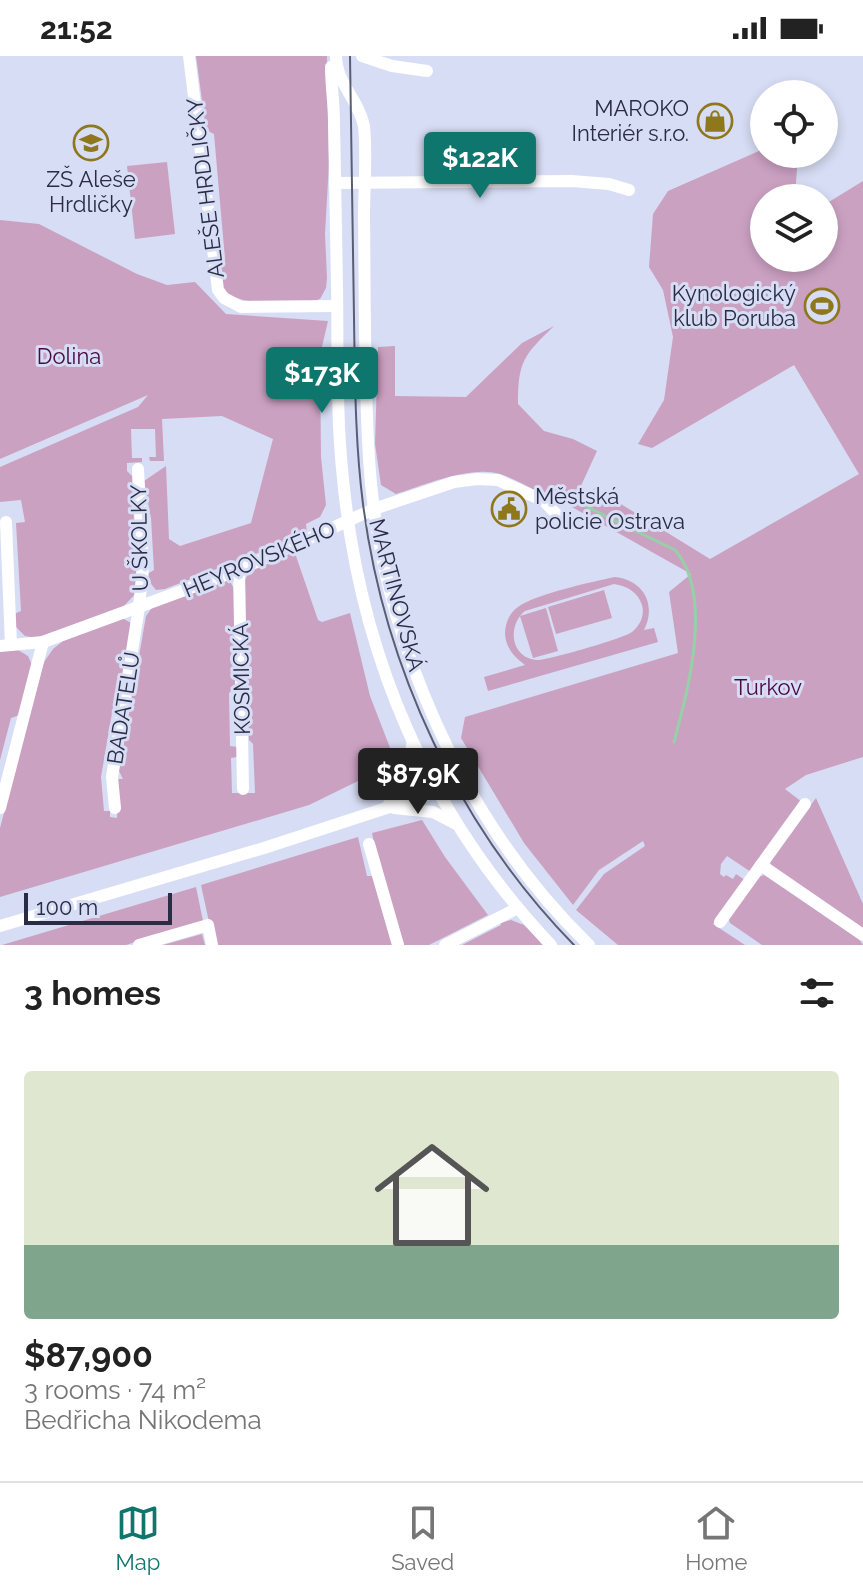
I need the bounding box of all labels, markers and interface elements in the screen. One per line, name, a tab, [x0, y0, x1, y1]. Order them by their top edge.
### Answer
text: 21:52	[40, 11, 113, 46]
map controls	[750, 80, 838, 272]
button: locate	[750, 80, 838, 168]
place label: MAROKO Interiér s.r.o.	[572, 95, 689, 146]
street label: ALEŠE HRDLIČKY	[180, 96, 229, 280]
shop icon: MAROKO Interiér s.r.o.	[696, 102, 734, 140]
school or university icon: ZŠ Aleše Hrdličky	[72, 124, 110, 162]
pin: $122K	[424, 132, 536, 200]
text: $122K	[442, 143, 518, 173]
place label: ZŠ Aleše Hrdličky	[46, 165, 136, 217]
button: layers	[750, 184, 838, 272]
place label: Kynologický klub Poruba	[672, 280, 796, 331]
sports icon: Kynologický klub Poruba	[803, 287, 841, 325]
park label: Dolina	[37, 343, 101, 369]
pin: $173K	[266, 347, 378, 415]
text: $173K	[284, 358, 360, 388]
place label: Městská policie Ostrava	[535, 483, 685, 534]
street label: U ŠKOLKY	[124, 484, 153, 592]
public building icon: Městská policie Ostrava	[490, 490, 528, 528]
street label: HEYROVSKÉHO	[179, 515, 339, 603]
street label: MARTINOVSKÁ	[364, 516, 430, 674]
street label: KOSMICKÁ	[227, 623, 255, 735]
street label: BADATELŮ	[100, 650, 145, 766]
park label: Turkov	[734, 674, 802, 700]
pin: $87.9K	[353, 748, 483, 816]
text: $87.9K	[376, 759, 460, 789]
scale bar	[24, 889, 172, 925]
text: 100 m	[36, 894, 98, 920]
icon: filters	[795, 971, 839, 1015]
text: 3 homes	[24, 973, 161, 1013]
icon: home	[360, 1123, 504, 1267]
text: $87,900	[24, 1335, 153, 1375]
text: 3 rooms · 74 m²	[24, 1375, 206, 1405]
text: Bedřicha Nikodema	[24, 1405, 262, 1435]
tab: Map	[116, 1501, 160, 1575]
tab: Saved	[391, 1501, 454, 1575]
tab: Home	[685, 1501, 747, 1575]

